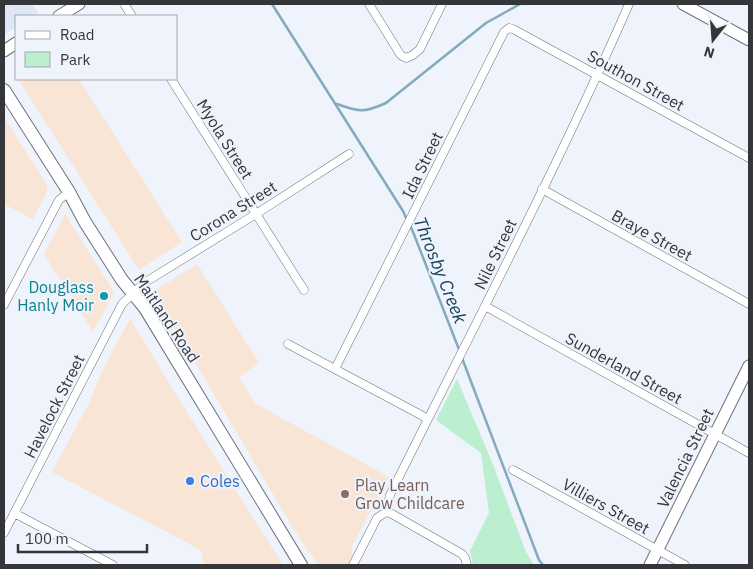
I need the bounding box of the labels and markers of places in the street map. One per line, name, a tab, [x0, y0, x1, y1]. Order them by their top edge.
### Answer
place label: Douglass Hanly Moir	[17, 277, 94, 315]
marker: Douglass Hanly Moir	[98, 290, 110, 302]
place label: Coles	[200, 471, 240, 491]
marker: Coles	[184, 475, 196, 487]
place label: Play Learn Grow Childcare	[355, 475, 465, 513]
marker: Play Learn Grow Childcare	[339, 488, 351, 500]

